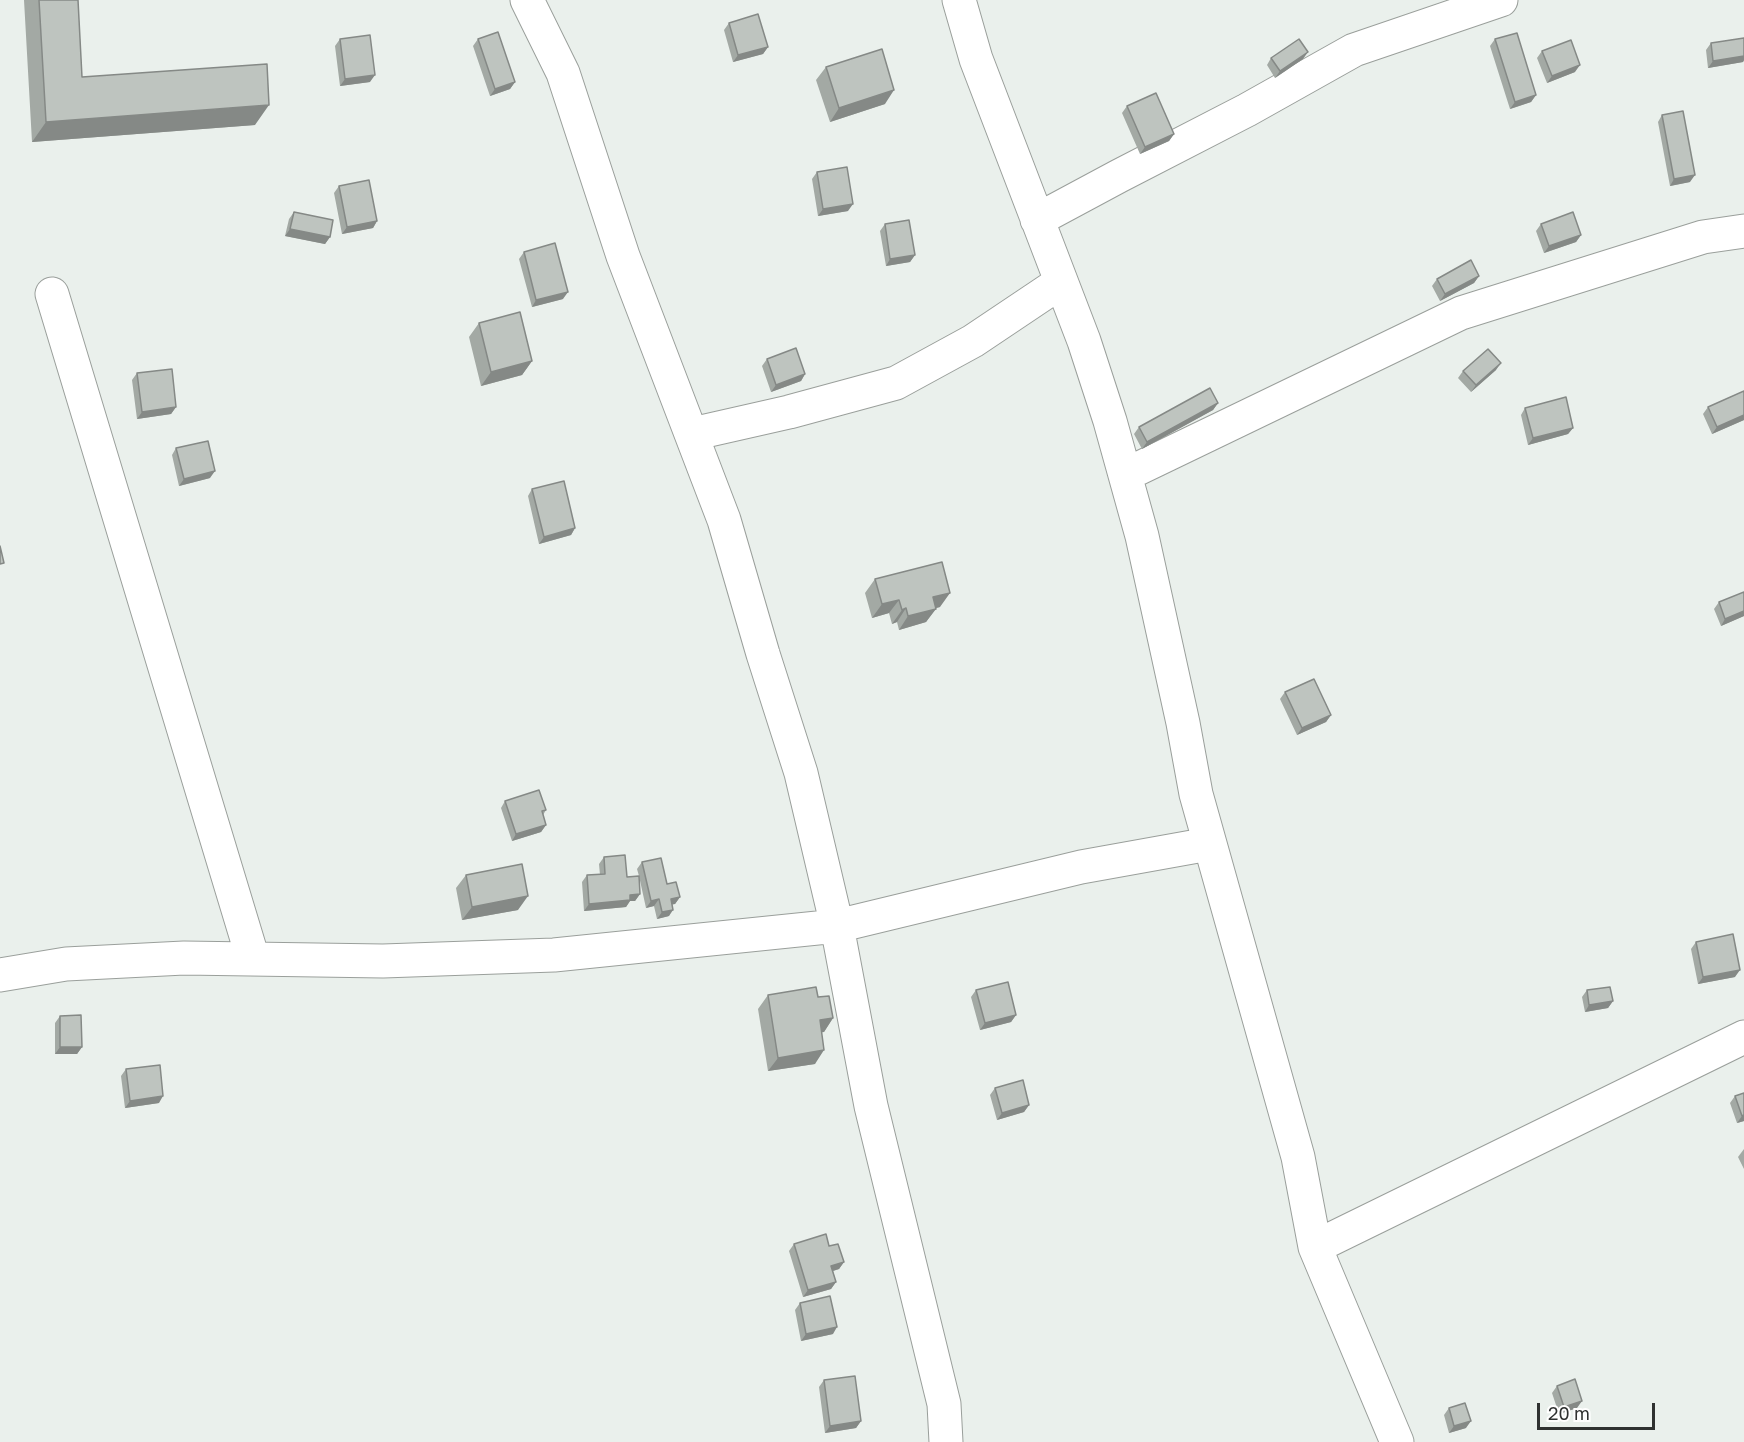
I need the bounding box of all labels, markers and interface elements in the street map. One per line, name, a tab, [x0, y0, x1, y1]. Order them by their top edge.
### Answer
scale bar	[1540, 1391, 1658, 1429]
text: 20 m	[1548, 1402, 1590, 1424]

